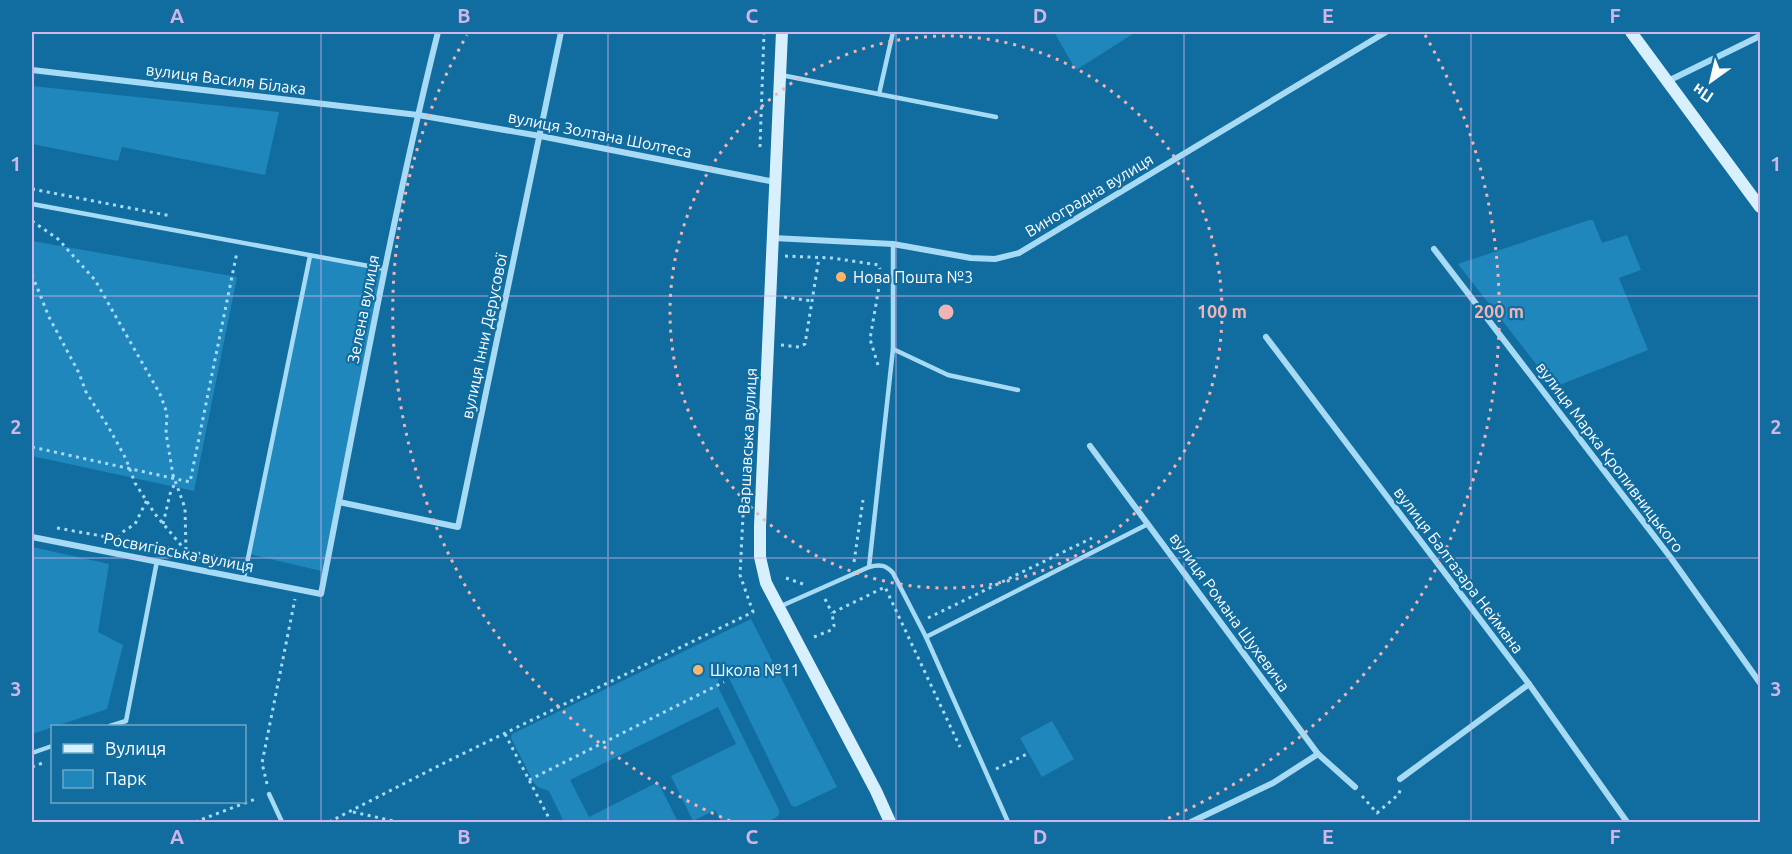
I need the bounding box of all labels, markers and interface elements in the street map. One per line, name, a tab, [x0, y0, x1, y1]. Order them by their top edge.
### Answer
text: A	[170, 4, 184, 27]
text: B	[457, 4, 471, 27]
text: C	[746, 4, 759, 27]
text: D	[1033, 4, 1047, 27]
text: E	[1322, 4, 1334, 27]
text: F	[1609, 4, 1621, 27]
north arrow	[1681, 51, 1741, 111]
street label: вулиця Василя Білака	[145, 60, 307, 98]
text: Пн	[1689, 80, 1716, 107]
street label: вулиця Золтана Шолтеса	[507, 107, 693, 161]
street label: Виноградна вулиця	[1022, 150, 1156, 240]
text: 1	[10, 152, 22, 175]
text: 1	[1770, 152, 1782, 175]
street label: вулиця Інни Дерусової	[458, 251, 511, 420]
street label: Зелена вулиця	[344, 253, 382, 365]
place label: Нова Пошта №3	[853, 268, 973, 286]
marker: Нова Пошта №3	[834, 270, 848, 284]
text: 100 m	[1197, 301, 1247, 321]
text: 200 m	[1474, 301, 1524, 321]
centre of rings	[936, 302, 956, 322]
street label: вулиця Марка Кропивницького	[1532, 358, 1688, 556]
street label: Варшавська вулиця	[734, 367, 760, 515]
text: 2	[10, 415, 22, 438]
text: 2	[1770, 415, 1782, 438]
street label: вулиця Балтазара Неймана	[1391, 483, 1527, 657]
street label: Росвигівська вулиця	[102, 529, 256, 575]
street label: вулиця Романа Шухевича	[1166, 529, 1294, 695]
place label: Школа №11	[710, 661, 800, 679]
marker: Школа №11	[691, 663, 705, 677]
text: 3	[10, 677, 22, 700]
text: 3	[1770, 677, 1782, 700]
legend	[51, 725, 246, 803]
text: Вулиця	[105, 738, 166, 758]
text: Парк	[105, 768, 146, 788]
text: A	[170, 825, 184, 848]
text: B	[457, 825, 471, 848]
text: C	[746, 825, 759, 848]
text: D	[1033, 825, 1047, 848]
text: E	[1322, 825, 1334, 848]
text: F	[1609, 825, 1621, 848]

